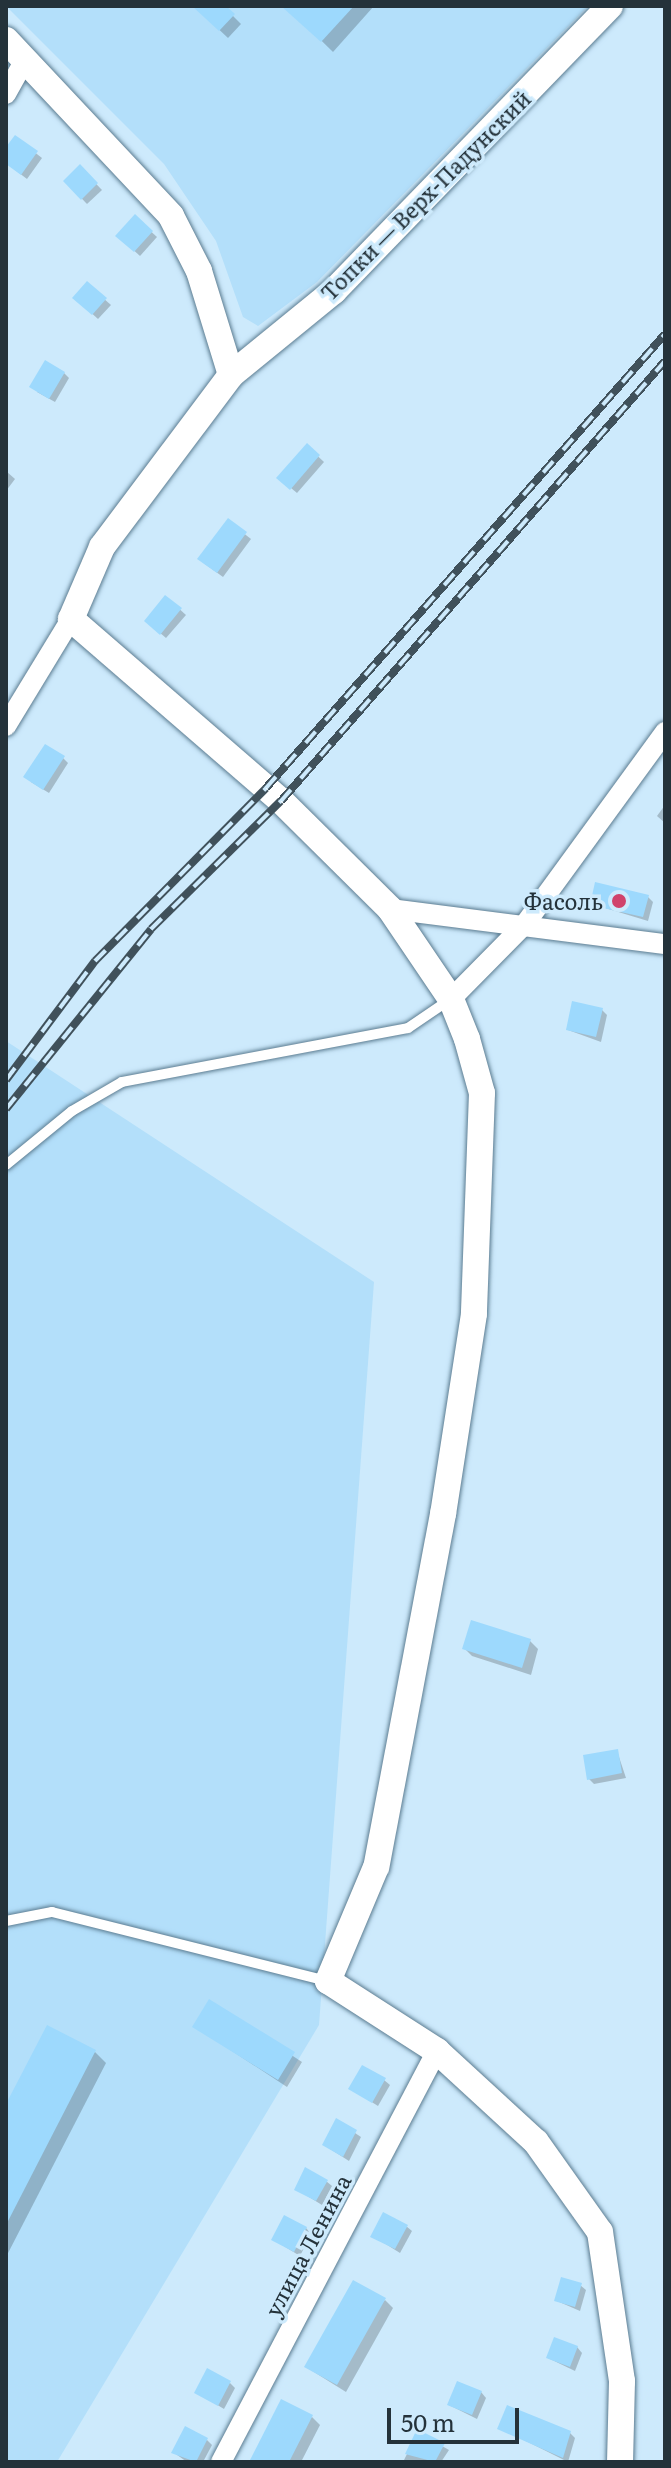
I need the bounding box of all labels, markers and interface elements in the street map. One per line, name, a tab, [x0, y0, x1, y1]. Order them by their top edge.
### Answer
street label: Топки — Верх-Падунский	[315, 85, 535, 305]
place label: Фасоль	[524, 888, 603, 914]
marker: Фасоль	[610, 892, 628, 910]
street label: улица Ленина	[259, 2170, 355, 2320]
scale bar	[391, 2392, 523, 2442]
text: 50 m	[401, 2404, 455, 2439]

